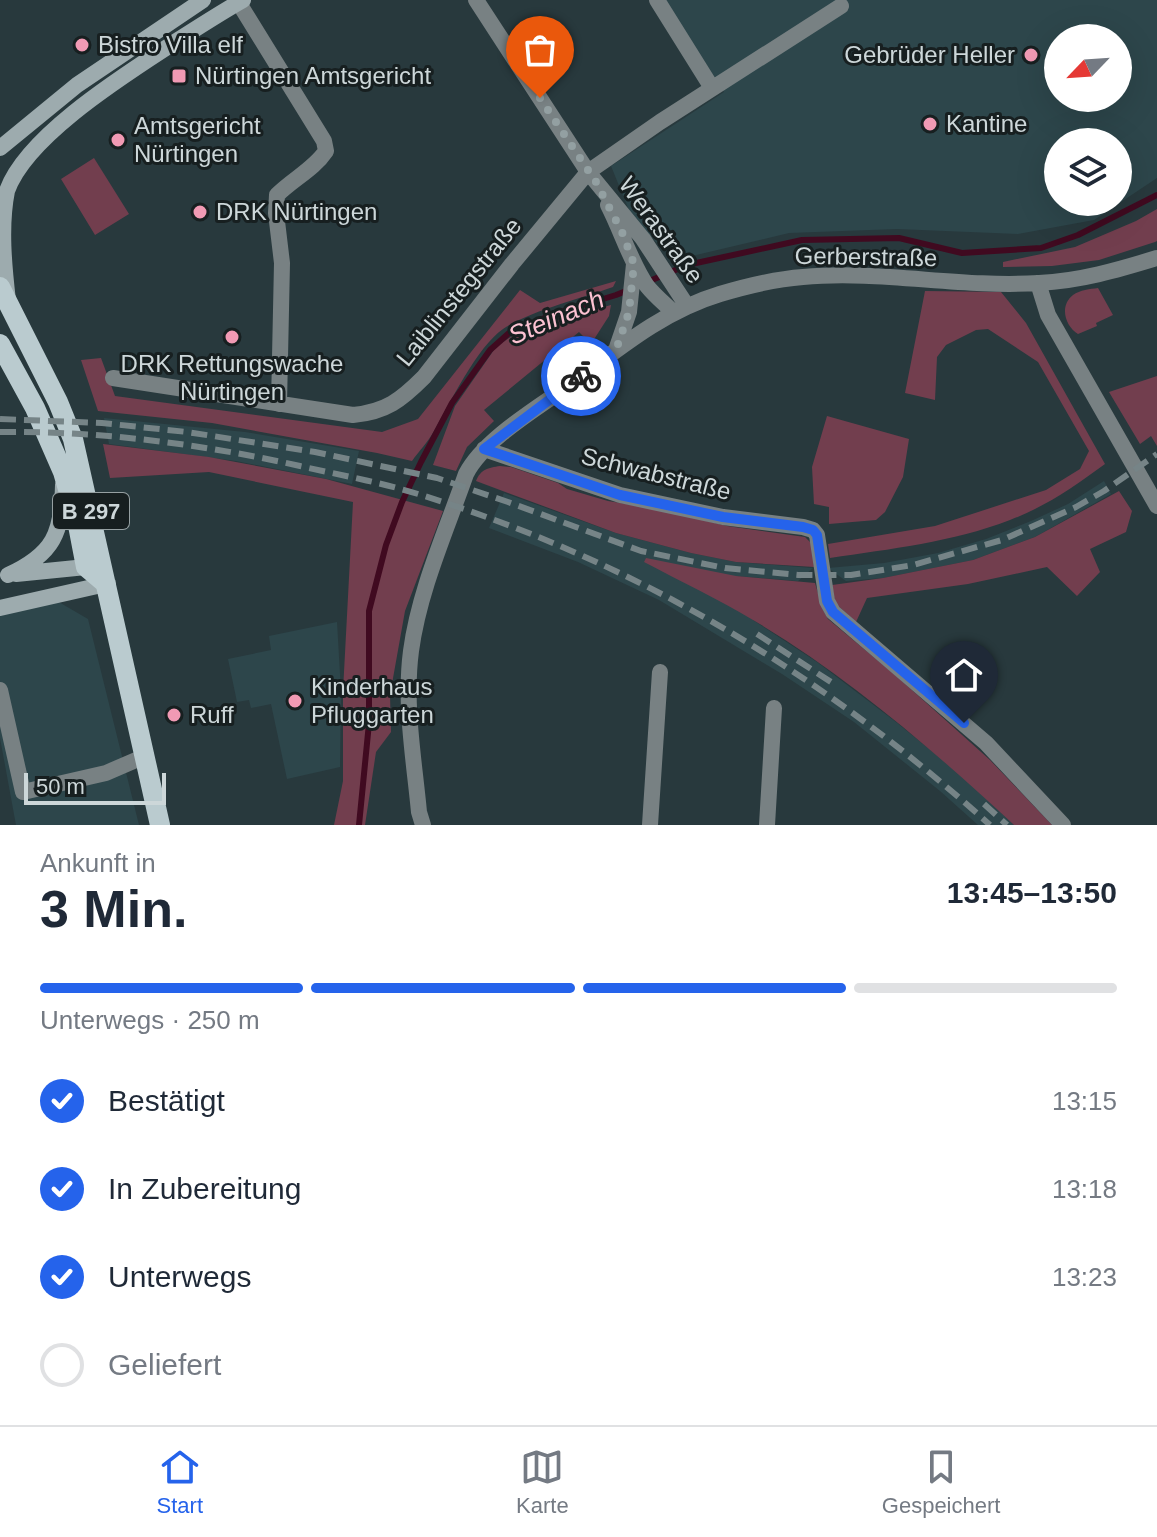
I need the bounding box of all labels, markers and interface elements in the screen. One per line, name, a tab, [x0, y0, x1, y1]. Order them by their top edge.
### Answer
pin	[506, 16, 574, 98]
north arrow	[1044, 24, 1132, 112]
map controls	[1044, 24, 1132, 216]
icon: bag	[518, 28, 562, 72]
place label: Bistro Villa elf	[98, 31, 243, 58]
marker: Bistro Villa elf	[73, 36, 91, 54]
place label: Gebrüder Heller	[844, 41, 1015, 68]
marker: Gebrüder Heller	[1022, 46, 1040, 64]
place label: Nürtingen Amtsgericht	[195, 62, 431, 89]
marker: Nürtingen Amtsgericht	[170, 67, 188, 85]
place label: Kantine	[946, 110, 1027, 137]
place label: Amtsgericht Nürtingen	[134, 112, 261, 167]
marker: Kantine	[921, 115, 939, 133]
button: layers	[1044, 128, 1132, 216]
marker: Amtsgericht Nürtingen	[109, 131, 127, 149]
street label: Werastraße	[614, 171, 709, 288]
place label: DRK Nürtingen	[216, 198, 377, 225]
marker: DRK Nürtingen	[191, 203, 209, 221]
street label: Laiblinstegstraße	[391, 212, 527, 371]
street label: Gerberstraße	[794, 242, 938, 271]
water label: Steinach	[504, 283, 608, 351]
marker: DRK Rettungswache Nürtingen	[223, 328, 241, 346]
courier	[541, 336, 621, 416]
place label: DRK Rettungswache Nürtingen	[121, 350, 343, 405]
icon: bike	[559, 354, 603, 398]
street label: Schwabstraße	[578, 442, 734, 505]
road number: B 297	[53, 493, 129, 529]
pin	[930, 641, 998, 723]
icon: home	[942, 653, 986, 697]
place label: Kinderhaus Pfluggarten	[311, 673, 434, 728]
marker: Kinderhaus Pfluggarten	[286, 692, 304, 710]
place label: Ruff	[190, 701, 234, 728]
marker: Ruff	[165, 706, 183, 724]
scale bar	[24, 769, 166, 805]
text: 50 m	[36, 774, 85, 799]
text: Ankunft in	[40, 848, 156, 878]
text: 13:45–13:50	[947, 876, 1117, 909]
text: 3 Min.	[40, 880, 187, 938]
text: Unterwegs · 250 m	[40, 1005, 260, 1035]
icon: check	[40, 1079, 84, 1123]
text: Bestätigt	[108, 1084, 225, 1117]
text: 13:15	[1052, 1086, 1117, 1116]
icon: check	[40, 1167, 84, 1211]
text: In Zubereitung	[108, 1172, 301, 1205]
text: 13:18	[1052, 1174, 1117, 1204]
icon: check	[40, 1255, 84, 1299]
text: Unterwegs	[108, 1260, 251, 1293]
text: 13:23	[1052, 1262, 1117, 1292]
text: Geliefert	[108, 1348, 221, 1381]
tab: Start	[157, 1445, 203, 1519]
tab: Karte	[516, 1445, 569, 1519]
tab: Gespeichert	[882, 1445, 1000, 1519]

